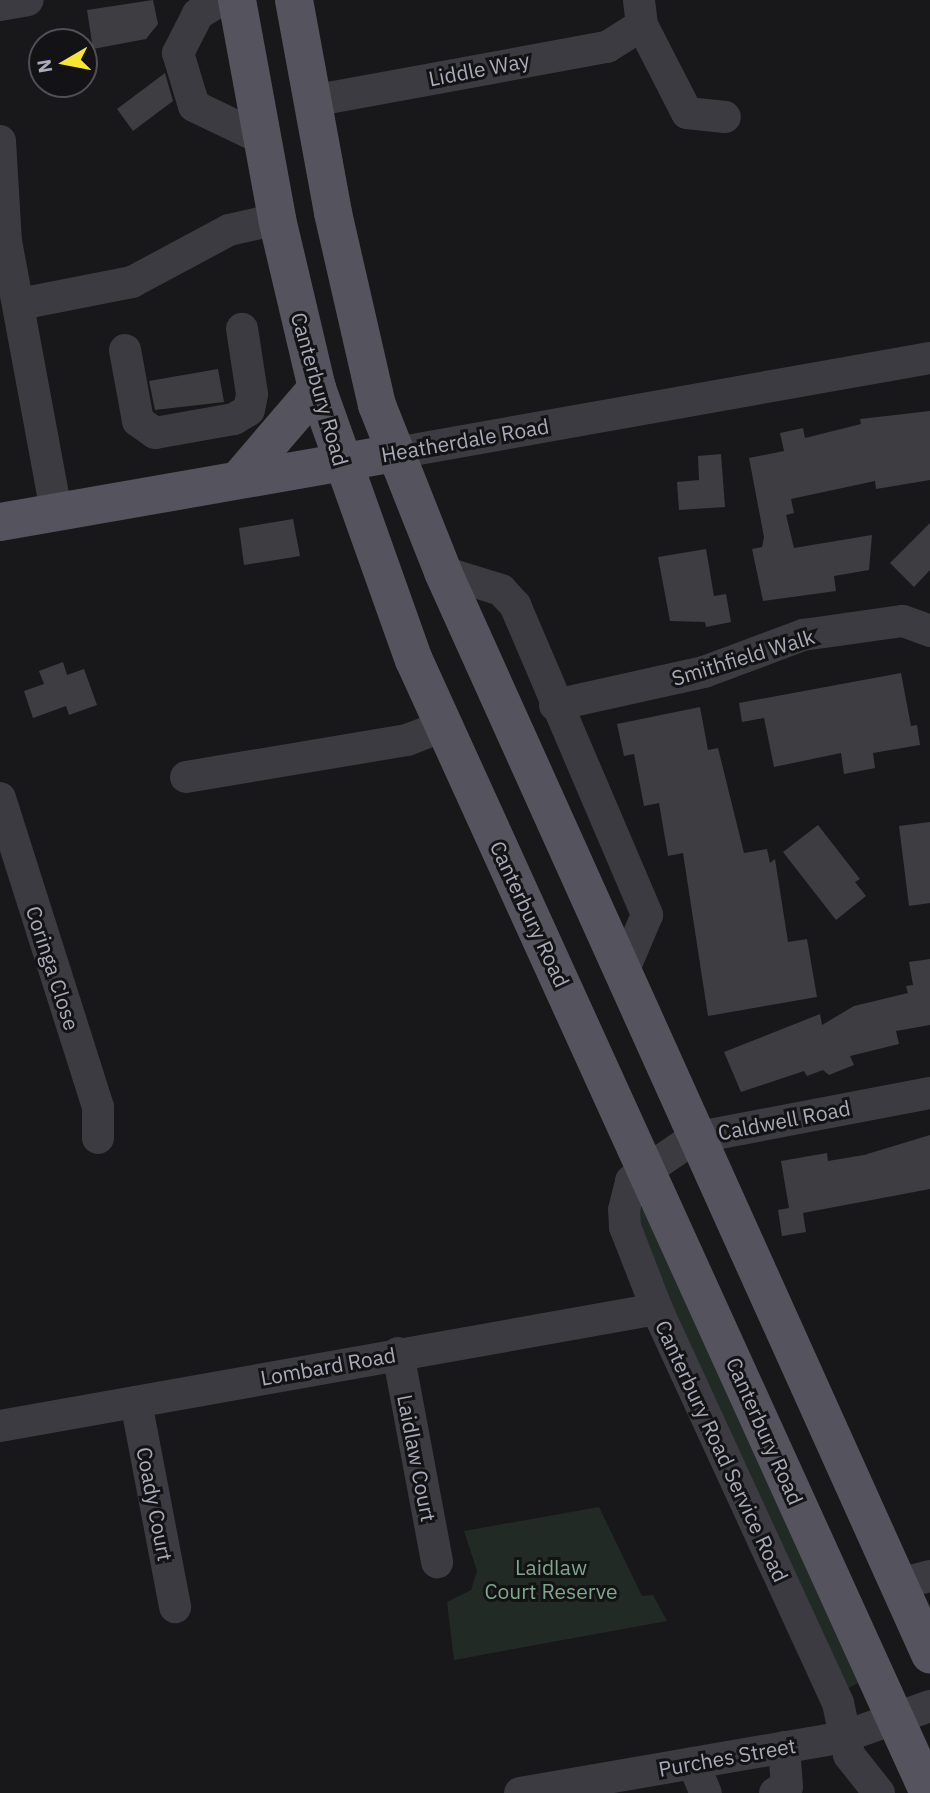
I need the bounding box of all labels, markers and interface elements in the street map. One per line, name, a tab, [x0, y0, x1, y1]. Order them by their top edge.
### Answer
north arrow	[28, 28, 98, 98]
street label: Liddle Way	[426, 47, 532, 91]
text: N	[31, 57, 57, 75]
street label: Canterbury Road	[286, 309, 354, 469]
street label: Heatherdale Road	[379, 413, 551, 467]
street label: Smithfield Walk	[669, 623, 817, 691]
street label: Canterbury Road	[485, 837, 575, 991]
street label: Coringa Close	[21, 903, 85, 1033]
street label: Caldwell Road	[716, 1095, 852, 1145]
street label: Canterbury Road Service Road	[650, 1316, 794, 1586]
street label: Lombard Road	[258, 1342, 398, 1390]
street label: Canterbury Road	[721, 1354, 809, 1508]
street label: Laidlaw Court	[392, 1392, 442, 1524]
street label: Coady Court	[132, 1445, 178, 1563]
park label: Laidlaw Court Reserve	[485, 1554, 617, 1604]
street label: Purches Street	[656, 1733, 798, 1781]

